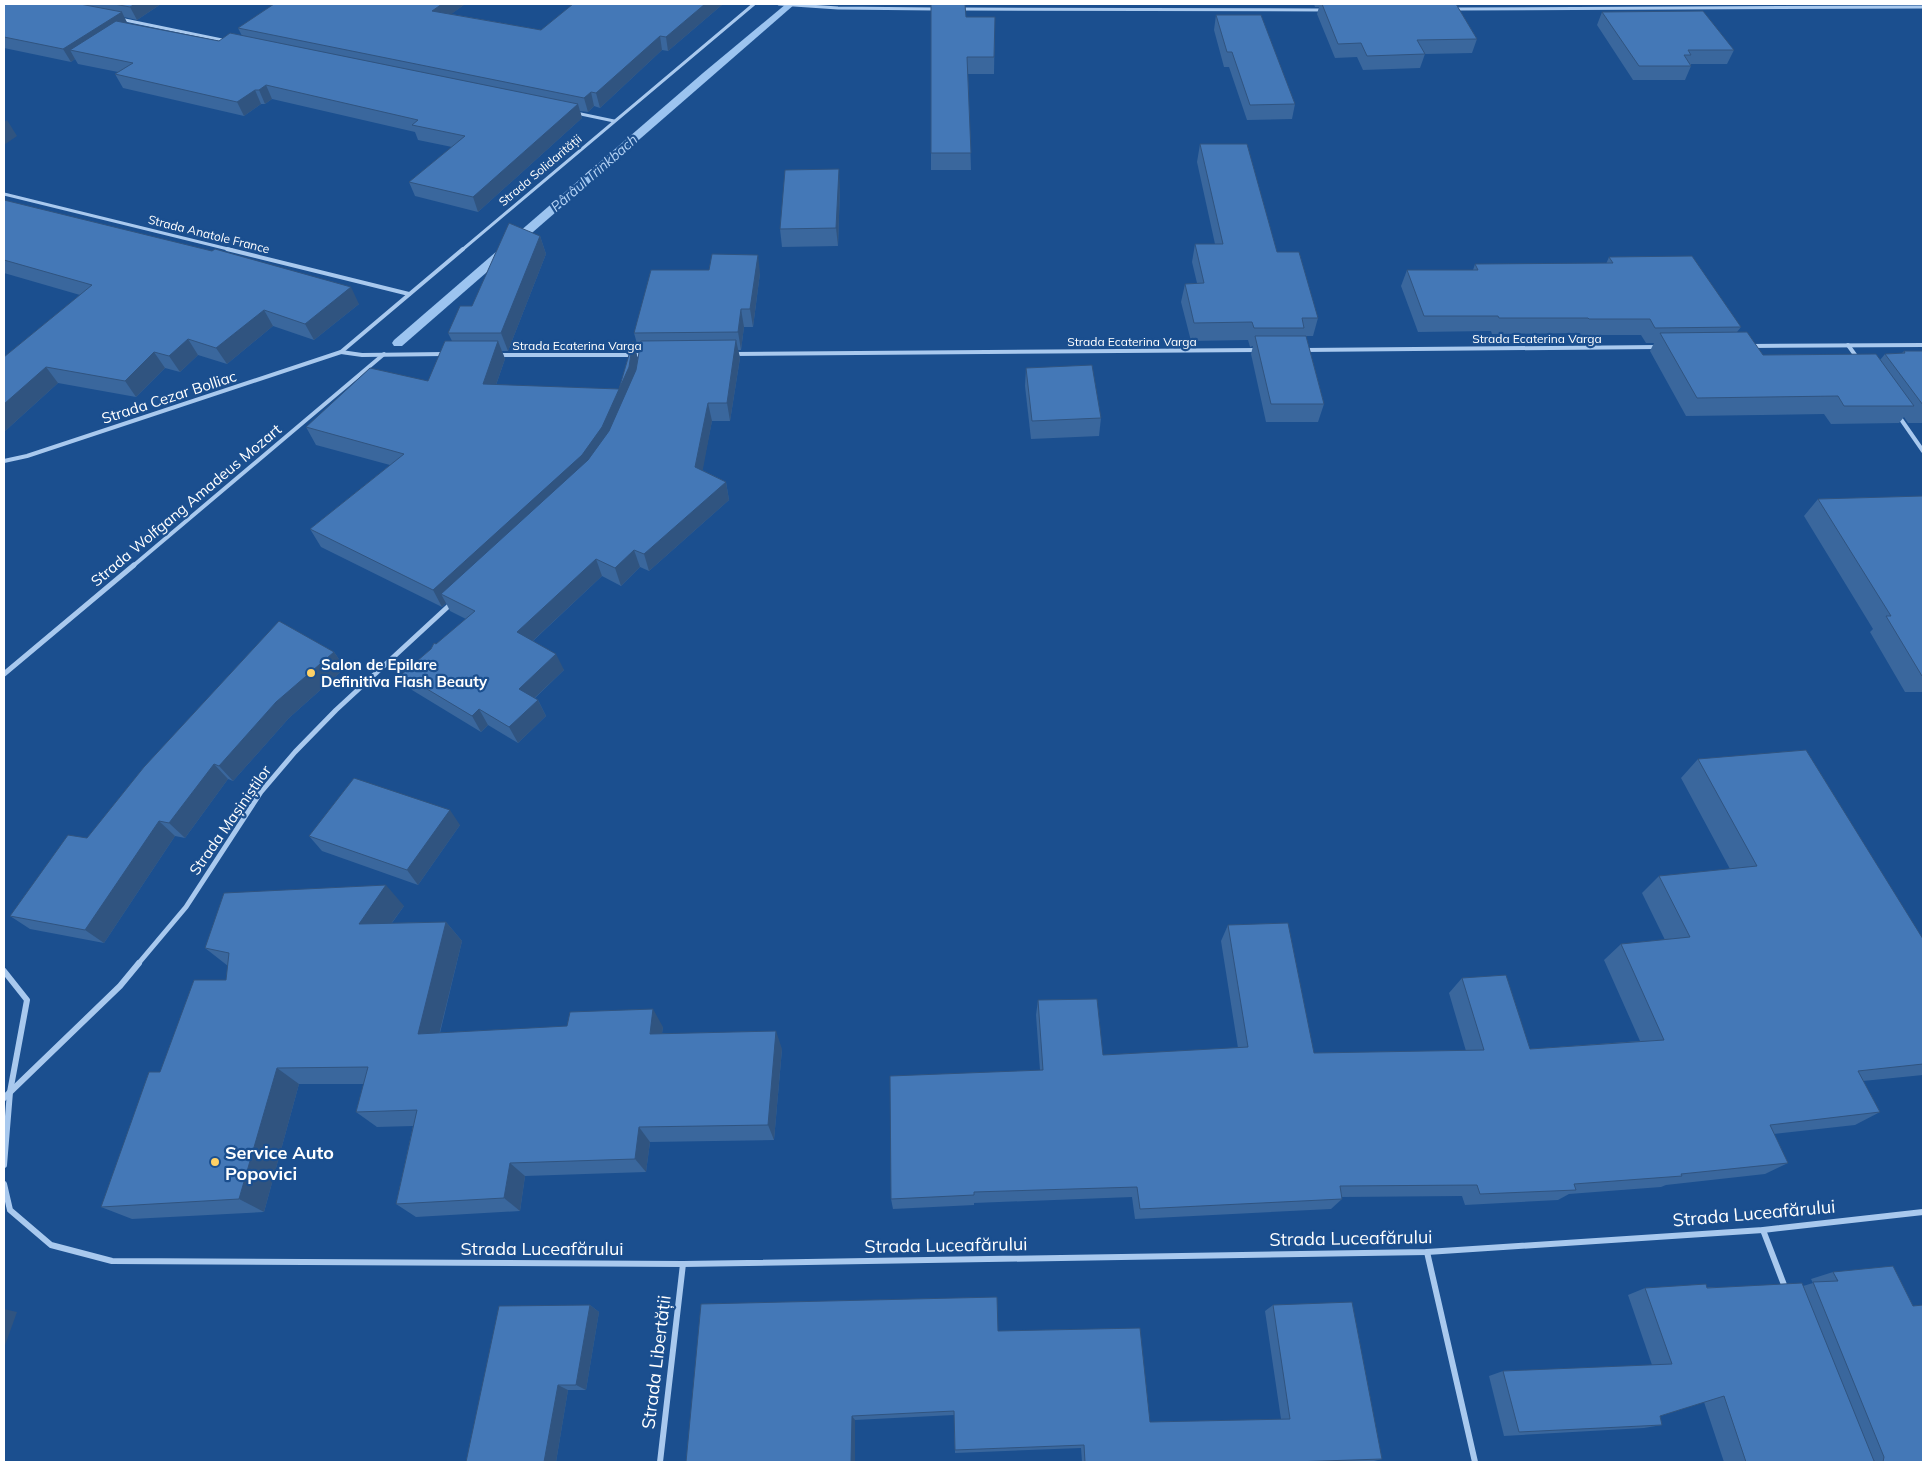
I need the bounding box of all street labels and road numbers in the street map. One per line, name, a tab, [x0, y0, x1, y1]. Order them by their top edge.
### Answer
street label: Strada Solidarității	[495, 131, 585, 210]
street label: Strada Anatole France	[147, 212, 271, 256]
street label: Strada Ecaterina Varga	[1472, 331, 1602, 346]
street label: Strada Ecaterina Varga	[1067, 334, 1197, 349]
street label: Strada Ecaterina Varga	[512, 338, 642, 353]
street label: Strada Cezar Bolliac	[99, 366, 239, 428]
street label: Strada Wolfgang Amadeus Mozart	[87, 420, 285, 590]
street label: Strada Mașiniștilor	[185, 761, 275, 879]
street label: Strada Luceafărului	[1672, 1194, 1836, 1232]
street label: Strada Luceafărului	[1269, 1225, 1433, 1251]
street label: Strada Luceafărului	[864, 1232, 1028, 1258]
street label: Strada Luceafărului	[460, 1237, 624, 1260]
street label: Strada Libertății	[636, 1294, 676, 1430]

